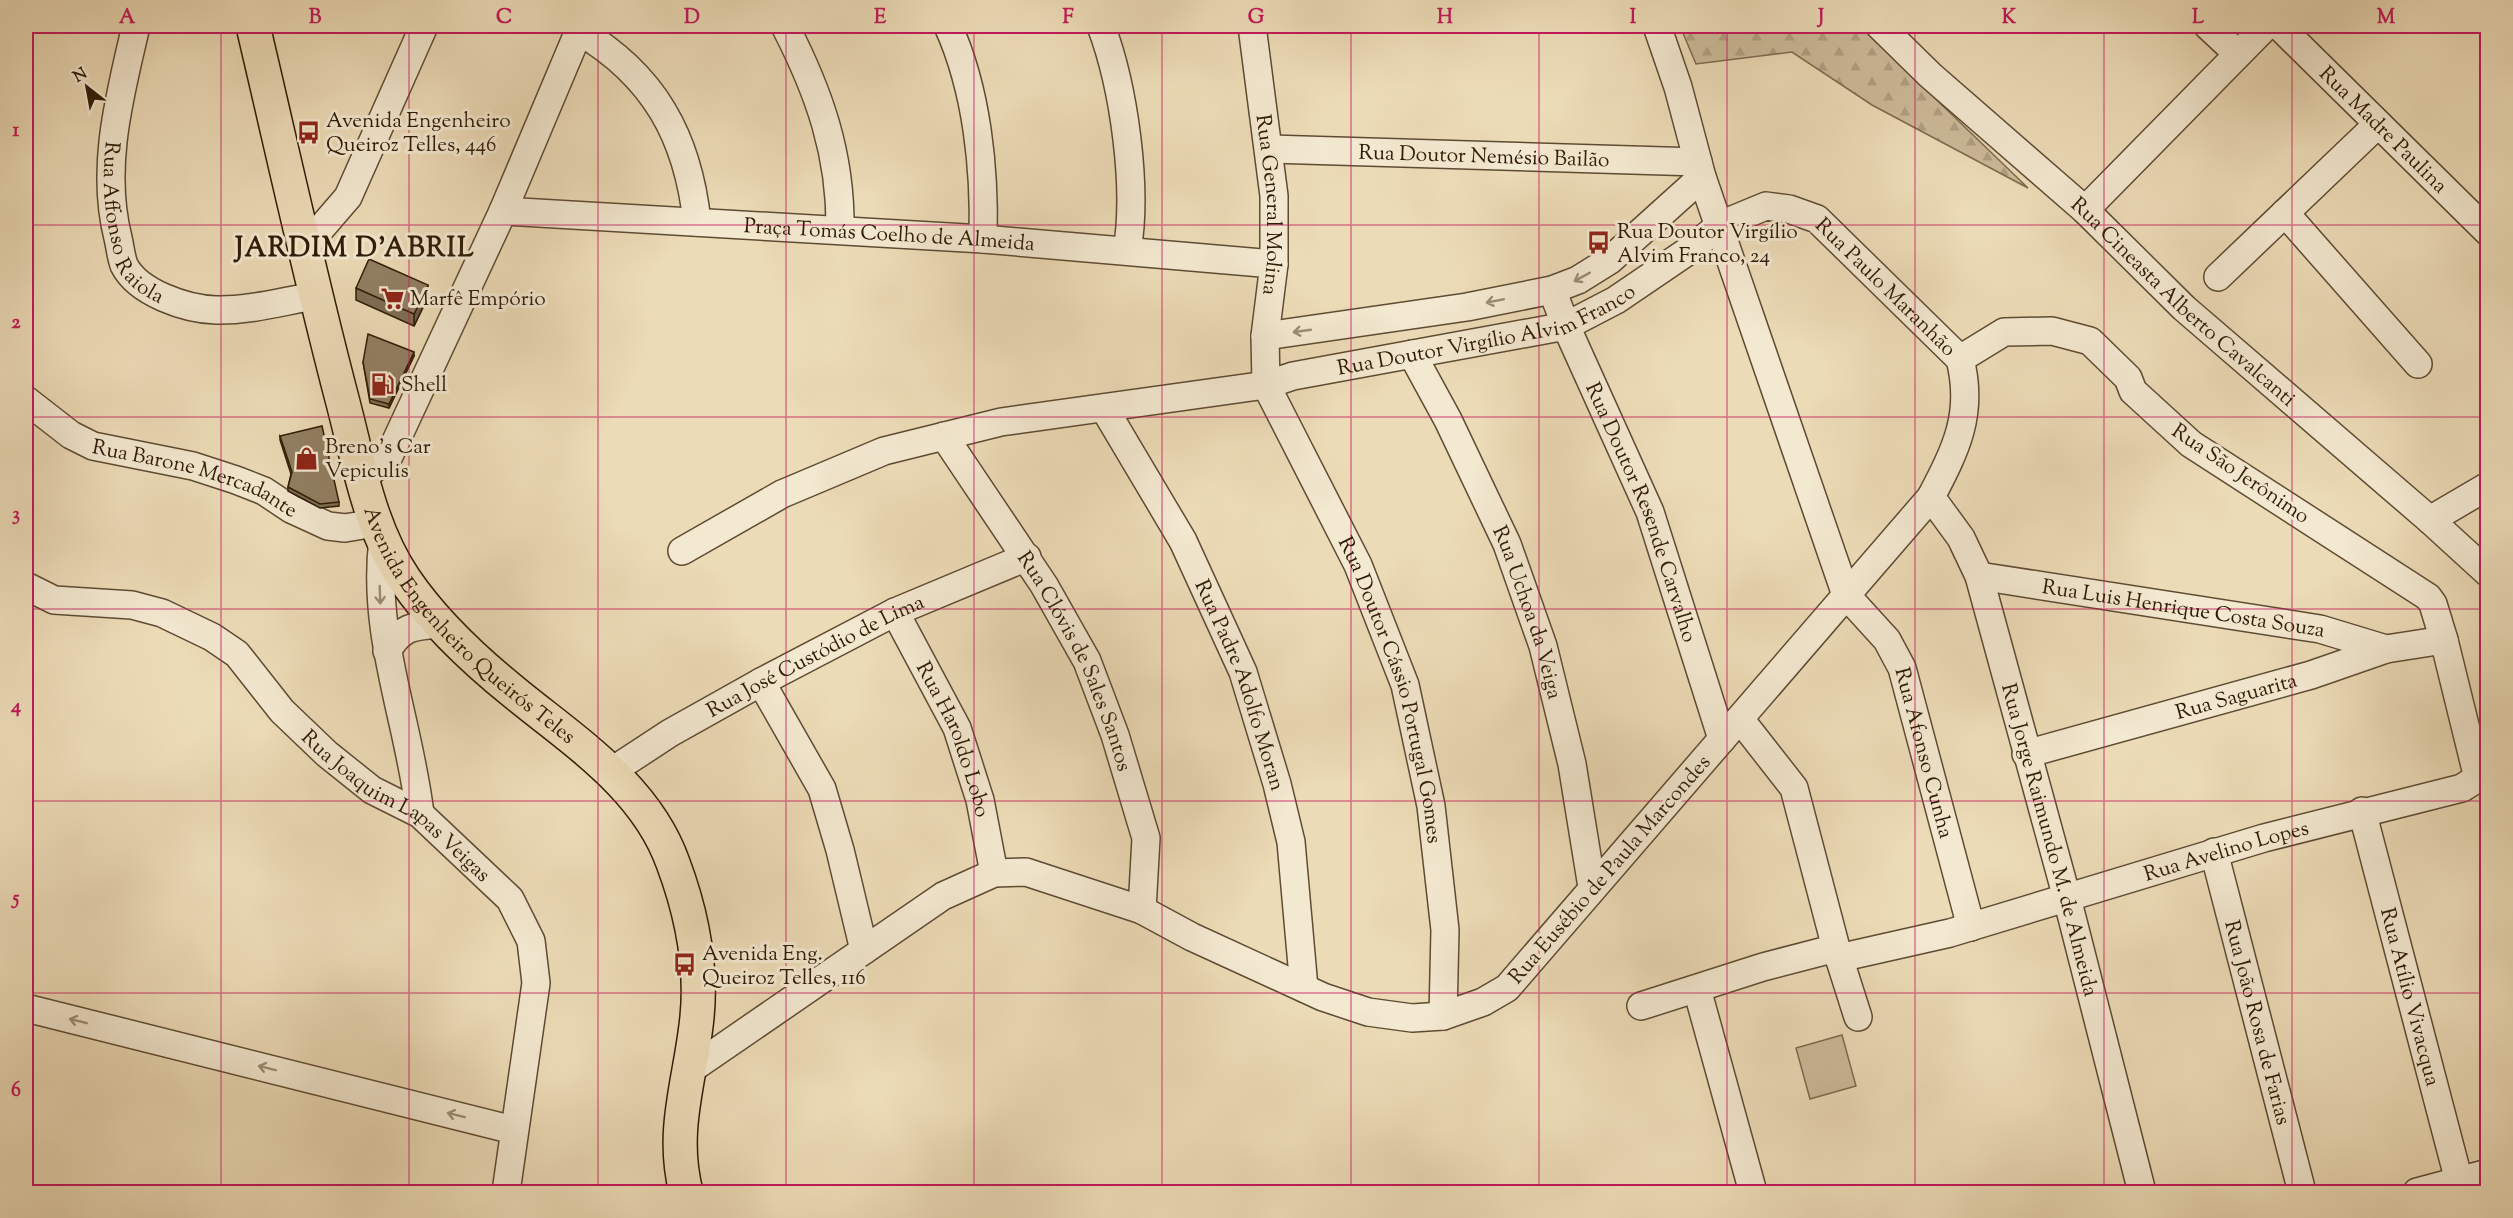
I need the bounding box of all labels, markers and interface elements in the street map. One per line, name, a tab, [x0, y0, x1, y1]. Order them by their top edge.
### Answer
text: A	[119, 4, 136, 33]
text: B	[309, 4, 322, 33]
text: C	[496, 4, 512, 33]
text: D	[684, 4, 700, 33]
text: E	[874, 4, 887, 33]
text: F	[1062, 4, 1074, 33]
text: G	[1248, 4, 1265, 33]
text: H	[1437, 4, 1453, 33]
text: I	[1630, 4, 1637, 33]
text: J	[1816, 4, 1824, 33]
text: K	[2002, 4, 2017, 33]
text: L	[2192, 4, 2205, 33]
text: M	[2377, 4, 2396, 33]
north arrow	[57, 57, 117, 117]
street label: Rua Madre Paulina	[2311, 60, 2454, 201]
text: N	[69, 63, 92, 89]
place label: Avenida Engenheiro Queiroz Telles, 446	[326, 107, 511, 161]
street label: Rua General Molina	[1247, 113, 1287, 297]
text: 1	[13, 117, 20, 146]
bus stop icon: Avenida Engenheiro Queiroz Telles, 446	[295, 119, 321, 145]
street label: Rua Doutor Nemésio Bailão	[1358, 139, 1610, 176]
street label: Rua Affonso Raiola	[94, 140, 169, 313]
street label: Rua Cineasta Alberto Cavalcanti	[2063, 191, 2301, 415]
street label: Praça Tomás Coelho de Almeida	[743, 212, 1036, 260]
street label: Rua Paulo Maranhão	[1807, 212, 1962, 364]
place label: Rua Doutor Virgílio Alvim Franco, 24	[1617, 218, 1798, 272]
district label: JARDIM D'ABRIL	[233, 230, 475, 269]
bus stop icon: Rua Doutor Virgílio Alvim Franco, 24	[1586, 230, 1612, 256]
one-way arrow	[1574, 271, 1591, 283]
street label: Rua Doutor Virgílio Alvim Franco	[1335, 278, 1642, 385]
supermarket icon: Marfê Empório	[379, 285, 405, 311]
place label: Marfê Empório	[410, 285, 546, 315]
one-way arrow	[1486, 296, 1505, 307]
text: 2	[11, 309, 21, 338]
one-way arrow	[1293, 325, 1312, 336]
fuel station icon: Shell	[370, 371, 396, 397]
place label: Shell	[401, 371, 447, 401]
street label: Rua Doutor Resende Carvalho	[1576, 378, 1703, 646]
street label: Rua São Jerônimo	[2165, 417, 2315, 532]
street label: Rua Barone Mercadante	[89, 433, 301, 527]
place label: Breno's Car Vepiculis	[325, 433, 431, 487]
shop icon: Breno's Car Vepiculis	[294, 445, 320, 471]
text: 3	[12, 501, 20, 530]
street label: Avenida Engenheiro Queirós Teles	[354, 503, 581, 752]
street label: Rua Uchoa da Veiga	[1483, 521, 1569, 703]
street label: Rua Doutor Cássio Portugal Gomes	[1329, 532, 1448, 845]
street label: Rua Clóvis de Sales Santos	[1009, 546, 1138, 775]
street label: Rua Luis Henrique Costa Souza	[2040, 573, 2327, 647]
street label: Rua Padre Adolfo Moran	[1186, 575, 1291, 795]
one-way arrow	[374, 585, 385, 605]
street label: Rua José Custódio de Lima	[702, 588, 930, 726]
street label: Rua Haroldo Lobo	[907, 657, 996, 820]
street label: Rua Afonso Cunha	[1885, 664, 1960, 842]
street label: Rua Saguarita	[2172, 666, 2301, 729]
street label: Rua Jorge Raimundo M. de Almeida	[1992, 680, 2105, 1000]
text: 4	[10, 693, 21, 722]
street label: Rua Joaquim Lapas Veigas	[293, 724, 496, 890]
street label: Rua Eusébio de Paula Marcondes	[1502, 749, 1719, 991]
street label: Rua Avelino Lopes	[2141, 814, 2312, 890]
text: 5	[11, 885, 20, 914]
street label: Rua Atílio Vivacqua	[2371, 905, 2447, 1090]
street label: Rua João Rosa de Farias	[2215, 917, 2297, 1129]
place label: Avenida Eng. Queiroz Telles, 116	[702, 940, 866, 994]
bus stop icon: Avenida Eng. Queiroz Telles, 116	[671, 952, 697, 978]
one-way arrow	[69, 1015, 88, 1027]
one-way arrow	[258, 1062, 277, 1074]
text: 6	[11, 1077, 21, 1106]
one-way arrow	[447, 1109, 466, 1121]

